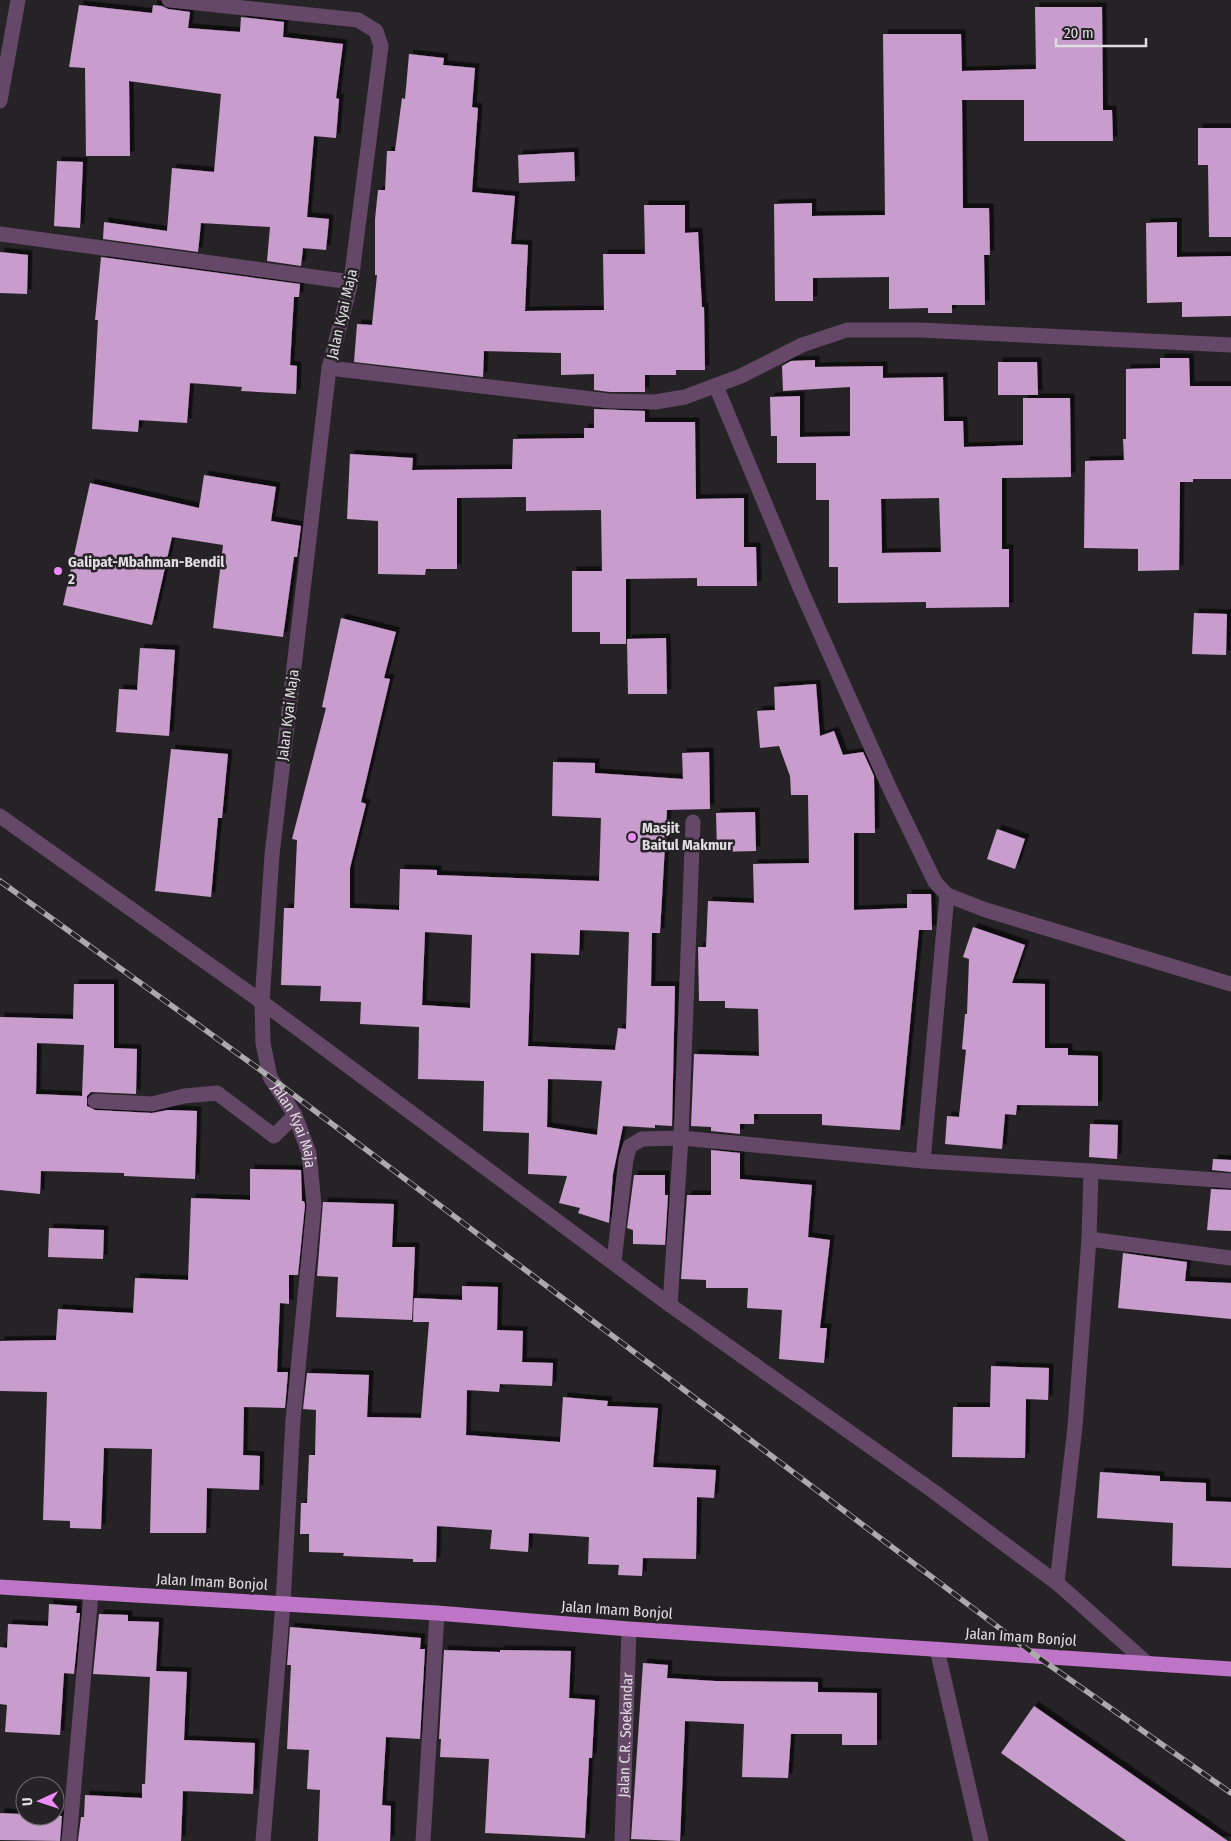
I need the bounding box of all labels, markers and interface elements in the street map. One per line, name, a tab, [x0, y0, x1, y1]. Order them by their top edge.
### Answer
scale bar	[1056, 15, 1146, 47]
text: 20 m	[1064, 24, 1094, 42]
street label: Jalan Kyai Maja	[323, 267, 361, 361]
place label: Galipat-Mbahman-Bendil 2	[67, 553, 225, 588]
marker: Galipat-Mbahman-Bendil 2	[52, 565, 64, 577]
street label: Jalan Kyai Maja	[273, 668, 303, 762]
place label: Masjit Baitul Makmur	[642, 819, 733, 854]
marker: Masjit Baitul Makmur	[626, 831, 638, 843]
street label: Jalan Kyai Maja	[267, 1080, 319, 1169]
street label: Jalan Imam Bonjol	[156, 1570, 268, 1594]
street label: Jalan Imam Bonjol	[561, 1597, 673, 1623]
street label: Jalan Imam Bonjol	[965, 1624, 1077, 1650]
street label: Jalan C.R. Soekandar	[614, 1671, 637, 1798]
north arrow	[15, 1776, 65, 1826]
text: U	[19, 1797, 36, 1806]

